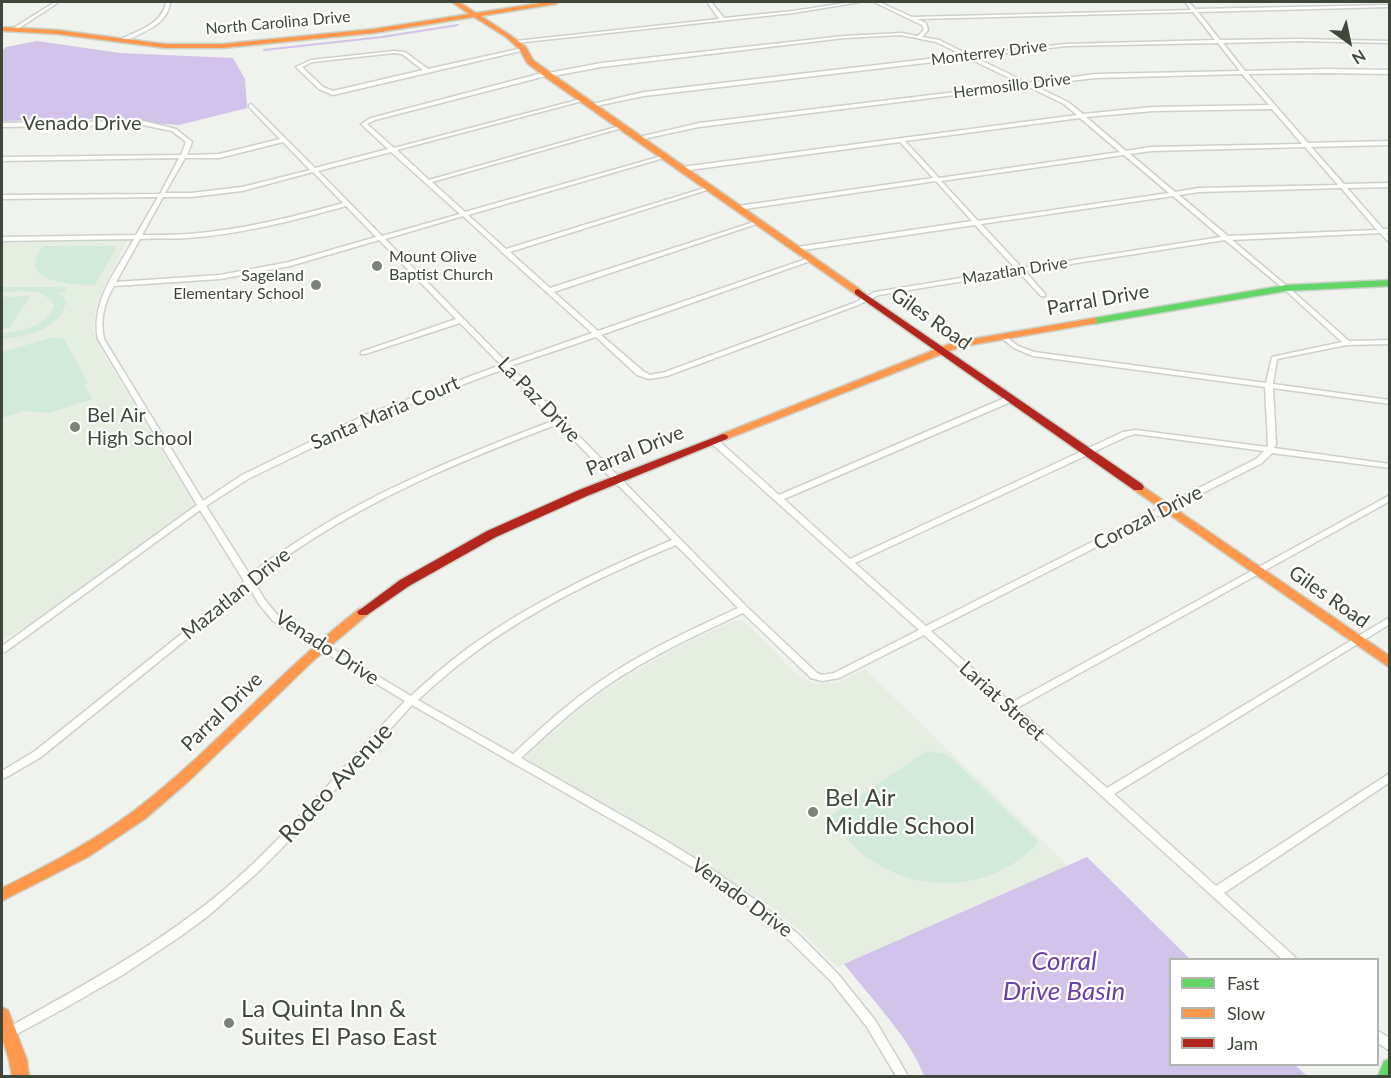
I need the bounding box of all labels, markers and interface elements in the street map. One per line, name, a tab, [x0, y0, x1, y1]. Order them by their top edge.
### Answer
street label: North Carolina Drive	[205, 7, 351, 39]
north arrow	[1319, 12, 1379, 72]
street label: Monterrey Drive	[930, 36, 1048, 70]
text: N	[1349, 46, 1369, 69]
street label: Hermosillo Drive	[952, 69, 1072, 103]
street label: Venado Drive	[22, 112, 142, 136]
place label: Mount Olive Baptist Church	[389, 247, 493, 285]
street label: Mazatlan Drive	[961, 253, 1069, 289]
marker: Mount Olive Baptist Church	[370, 259, 384, 273]
place label: Sageland Elementary School	[173, 266, 304, 304]
marker: Sageland Elementary School	[309, 278, 323, 292]
street label: Parral Drive	[1045, 279, 1151, 321]
street label: Giles Road	[886, 283, 976, 355]
street label: La Paz Drive	[493, 353, 585, 447]
street label: Santa Maria Court	[307, 371, 463, 455]
place label: Bel Air High School	[87, 404, 192, 451]
marker: Bel Air High School	[68, 420, 82, 434]
street label: Parral Drive	[583, 420, 687, 482]
street label: Corozal Drive	[1090, 480, 1206, 556]
street label: Mazatlan Drive	[177, 543, 295, 645]
street label: Giles Road	[1284, 561, 1374, 633]
street label: Venado Drive	[271, 606, 383, 690]
street label: Lariat Street	[954, 656, 1050, 746]
street label: Parral Drive	[176, 667, 268, 757]
street label: Rodeo Avenue	[273, 717, 399, 849]
place label: Bel Air Middle School	[825, 784, 975, 840]
marker: Bel Air Middle School	[806, 805, 820, 819]
street label: Venado Drive	[687, 853, 797, 943]
water label: Corral Drive Basin	[1003, 946, 1125, 1008]
legend	[1169, 958, 1379, 1066]
text: Fast	[1227, 972, 1259, 994]
place label: La Quinta Inn & Suites El Paso East	[241, 995, 437, 1051]
text: Slow	[1227, 1002, 1265, 1024]
marker: La Quinta Inn & Suites El Paso East	[222, 1016, 236, 1030]
text: Jam	[1227, 1032, 1258, 1054]

